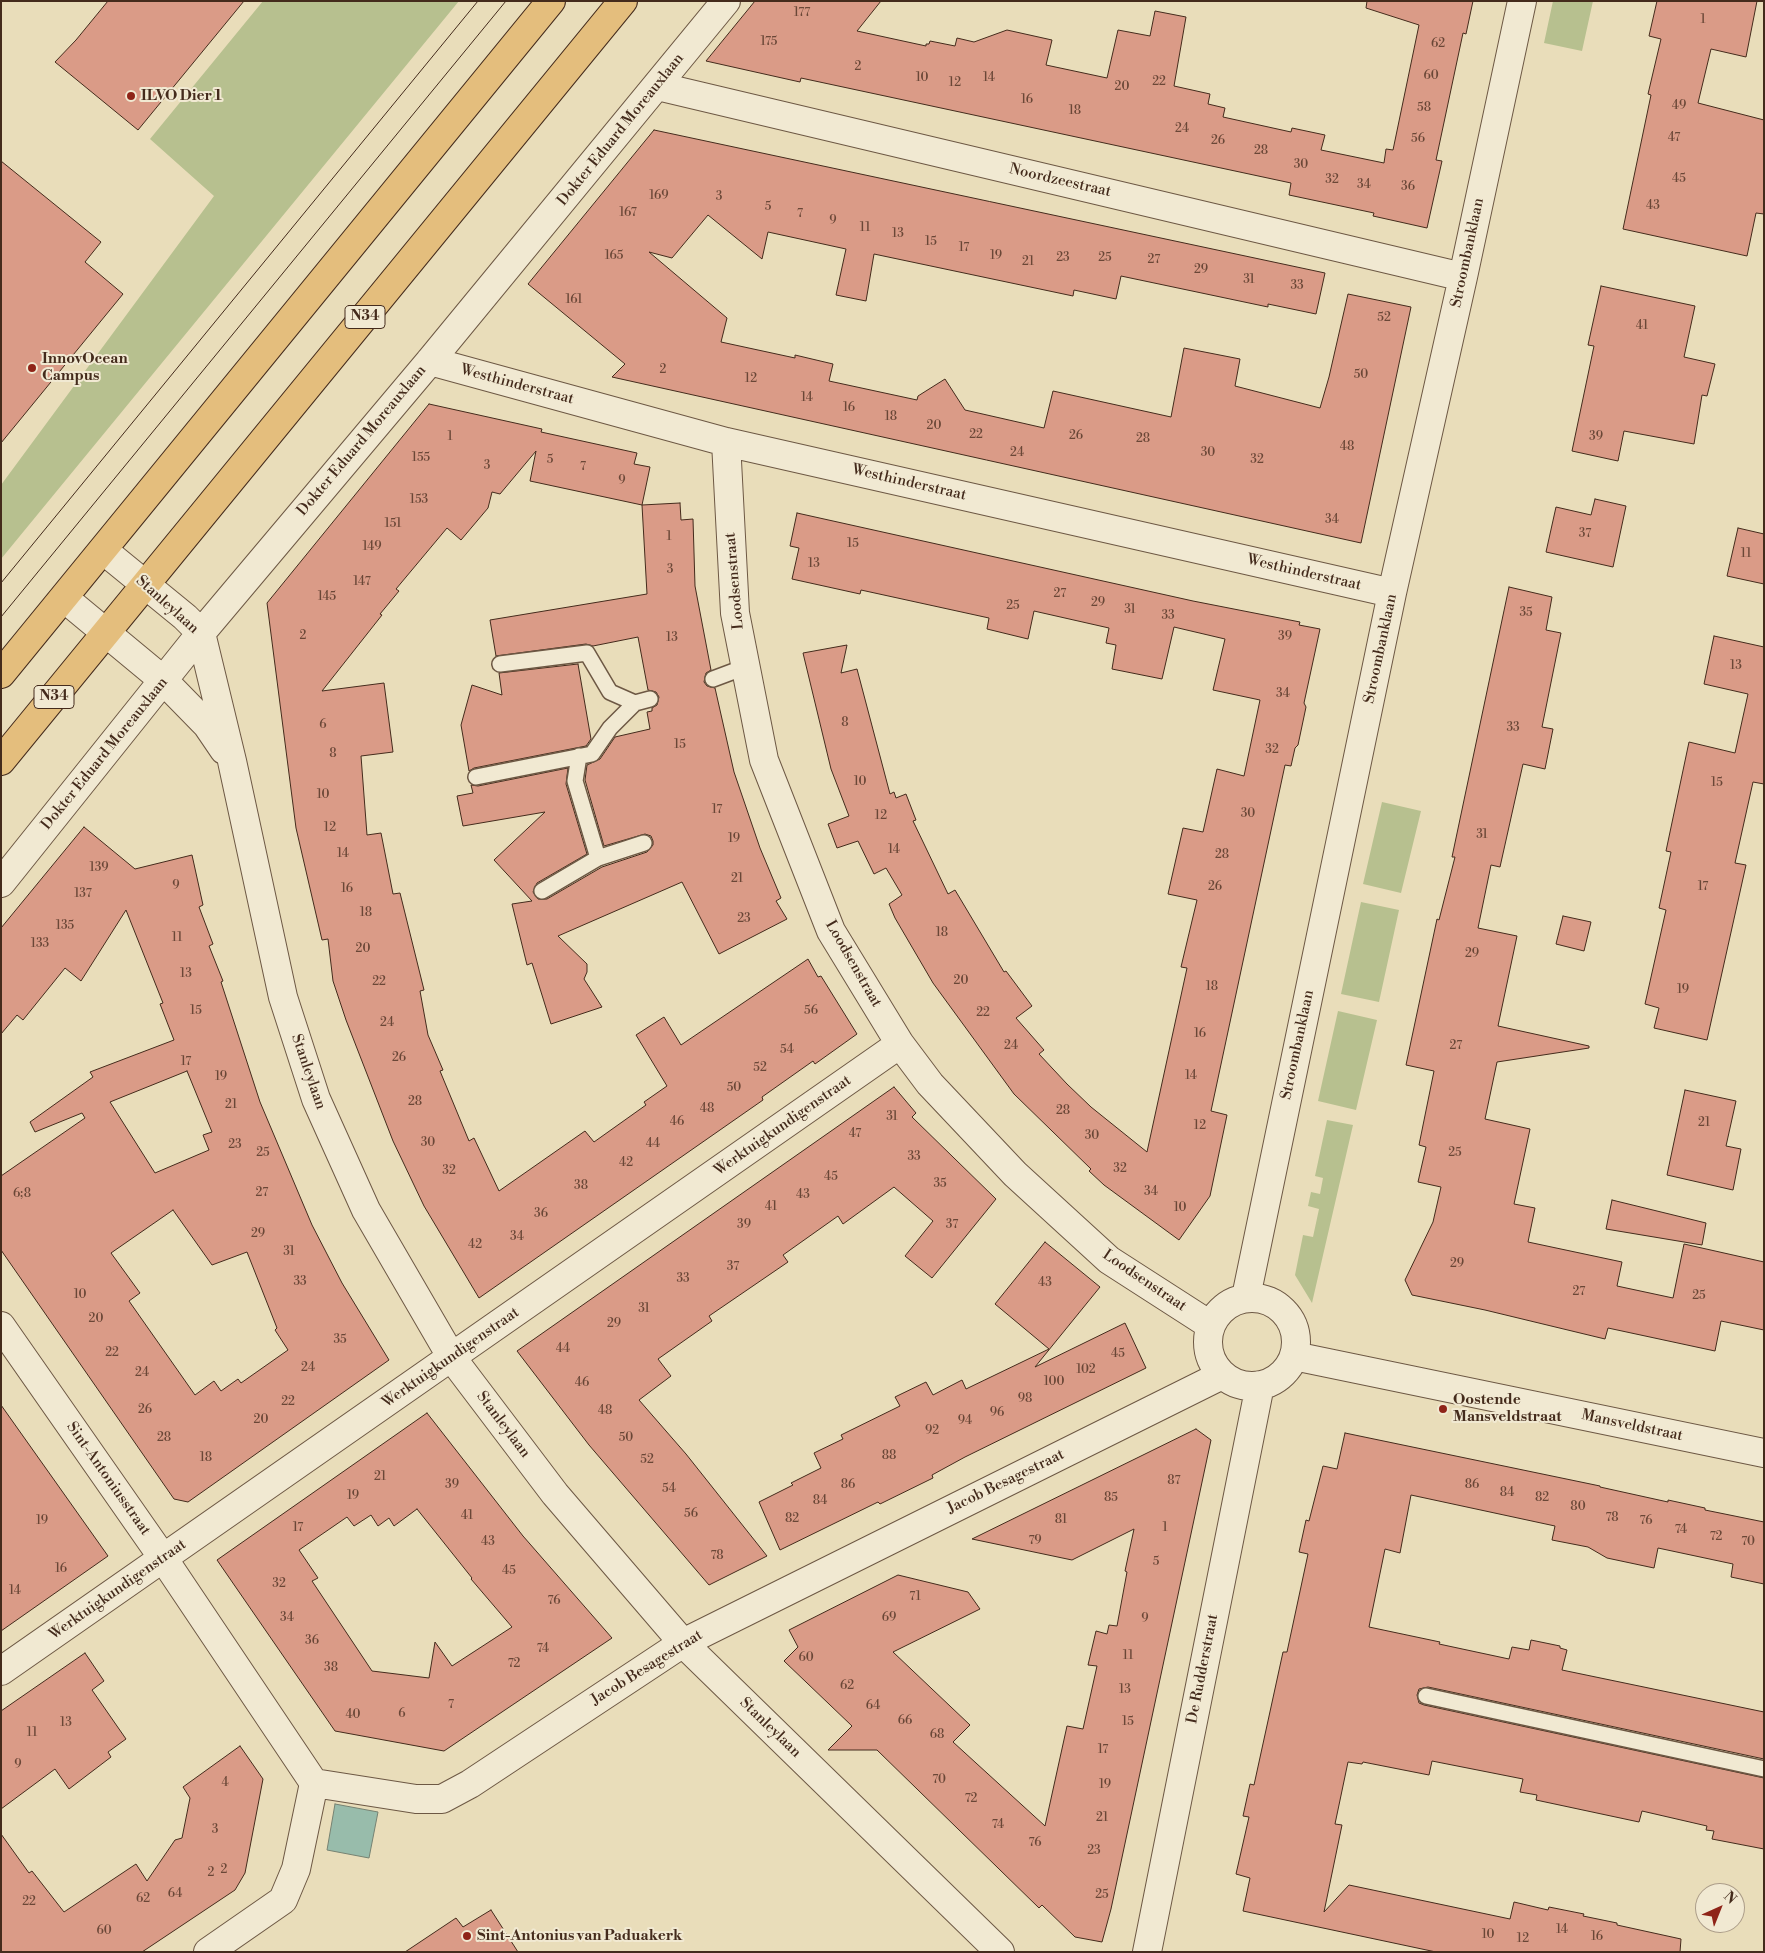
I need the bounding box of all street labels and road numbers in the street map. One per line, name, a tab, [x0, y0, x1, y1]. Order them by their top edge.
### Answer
street label: Dokter Eduard Moreauxlaan	[554, 50, 688, 210]
street label: Noordzeestraat	[1007, 161, 1113, 201]
street label: Stroombanklaan	[1448, 197, 1488, 309]
road number: N34	[345, 306, 385, 328]
street label: Westhinderstraat	[458, 361, 576, 409]
street label: Dokter Eduard Moreauxlaan	[294, 362, 430, 520]
street label: Westhinderstraat	[850, 461, 968, 505]
street label: Loodsenstraat	[722, 532, 748, 630]
street label: Westhinderstraat	[1245, 551, 1363, 595]
street label: Stanleylaan	[132, 572, 202, 638]
street label: Stroombanklaan	[1361, 593, 1401, 705]
street label: Dokter Eduard Moreauxlaan	[38, 674, 172, 834]
road number: N34	[34, 686, 74, 709]
street label: Loodsenstraat	[821, 917, 885, 1011]
street label: Stroombanklaan	[1278, 989, 1318, 1101]
street label: Stanleylaan	[287, 1032, 329, 1112]
street label: Werktuigkundigenstraat	[711, 1072, 855, 1180]
street label: Loodsenstraat	[1099, 1246, 1189, 1316]
street label: Werktuigkundigenstraat	[379, 1304, 523, 1412]
street label: Stanleylaan	[472, 1388, 534, 1462]
street label: Mansveldstraat	[1580, 1406, 1684, 1446]
street label: Sint-Antoniusstraat	[62, 1419, 154, 1539]
street label: Jacob Besagestraat	[945, 1446, 1067, 1518]
street label: Werktuigkundigenstraat	[46, 1536, 190, 1644]
street label: De Rudderstraat	[1184, 1613, 1222, 1725]
street label: Jacob Besagestraat	[588, 1626, 706, 1710]
street label: Stanleylaan	[736, 1694, 804, 1762]

